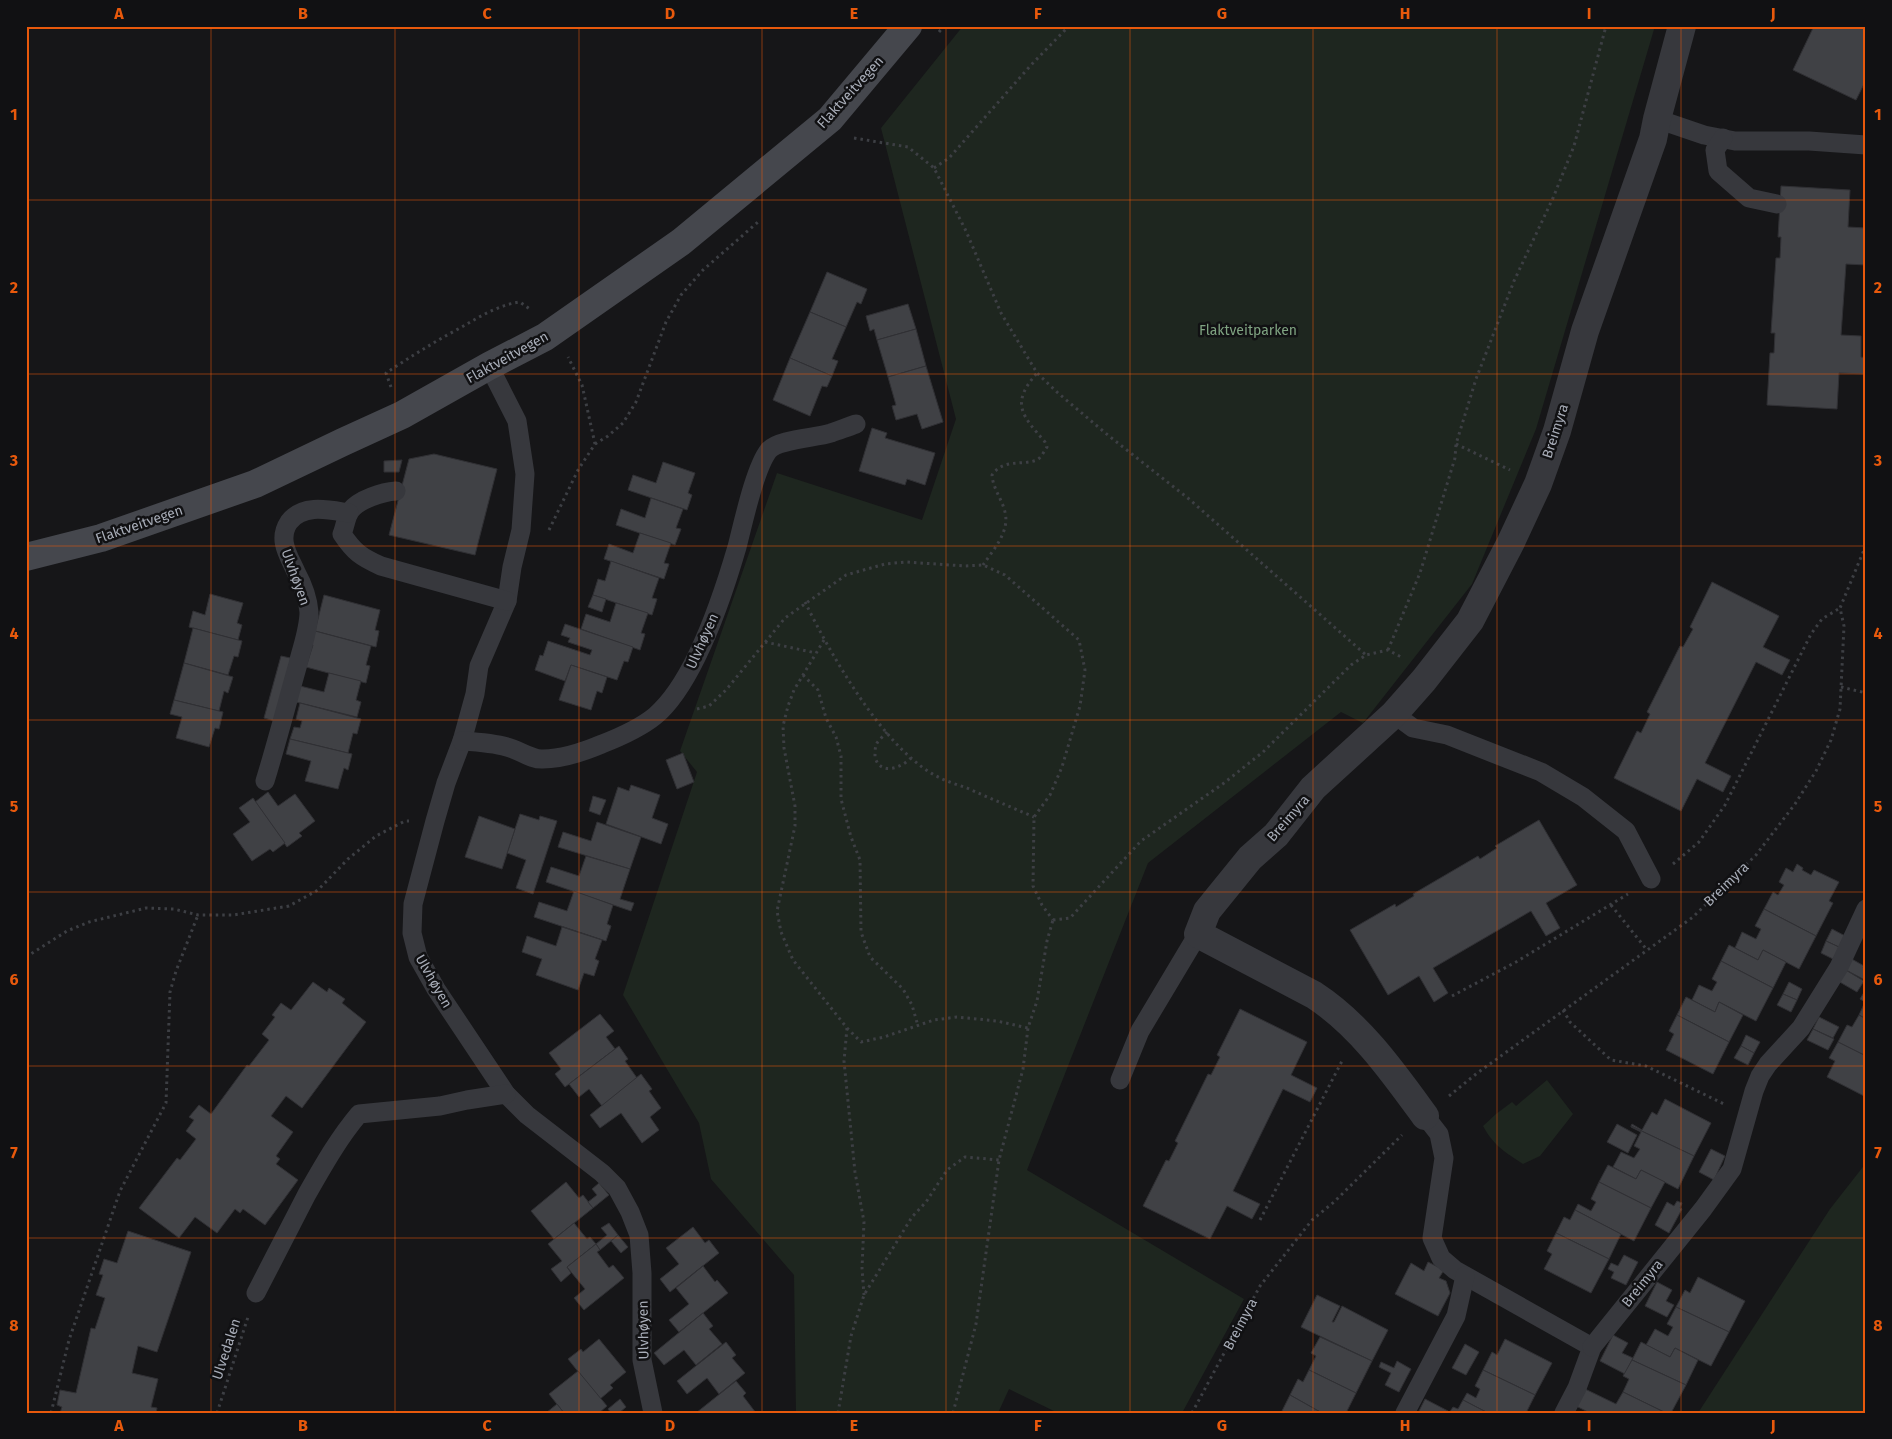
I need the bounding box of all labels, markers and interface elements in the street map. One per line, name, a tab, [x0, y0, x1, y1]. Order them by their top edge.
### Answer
text: A	[113, 4, 124, 23]
text: B	[298, 4, 308, 23]
text: C	[482, 4, 492, 23]
text: D	[665, 4, 675, 23]
text: E	[850, 4, 858, 23]
text: F	[1034, 4, 1042, 23]
text: G	[1217, 4, 1227, 23]
text: H	[1400, 4, 1410, 23]
text: I	[1587, 4, 1591, 23]
text: J	[1769, 4, 1776, 23]
street label: Flaktveitvegen	[814, 53, 887, 132]
text: 1	[10, 105, 18, 124]
text: 1	[1874, 105, 1882, 124]
text: 2	[10, 278, 18, 297]
text: 2	[1874, 278, 1882, 297]
park label: Flaktveitparken	[1199, 322, 1297, 339]
street label: Flaktveitvegen	[463, 328, 551, 387]
street label: Breimyra	[1539, 402, 1572, 461]
text: 3	[9, 451, 18, 470]
text: 3	[1873, 451, 1882, 470]
street label: Flaktveitvegen	[93, 502, 185, 547]
street label: Ulvhøyen	[277, 546, 314, 608]
street label: Ulvhøyen	[683, 611, 722, 672]
text: 4	[9, 624, 19, 643]
text: 4	[1873, 624, 1883, 643]
street label: Breimyra	[1263, 791, 1313, 845]
text: 5	[10, 797, 19, 816]
text: 5	[1874, 797, 1883, 816]
street label: Breimyra	[1700, 859, 1753, 910]
street label: Ulvhøyen	[411, 951, 456, 1011]
text: 6	[9, 970, 19, 989]
text: 6	[1873, 970, 1883, 989]
text: 7	[10, 1143, 18, 1162]
text: 7	[1874, 1143, 1882, 1162]
street label: Breimyra	[1618, 1256, 1667, 1311]
street label: Breimyra	[1220, 1295, 1261, 1353]
street label: Ulvhøyen	[634, 1300, 653, 1360]
text: 8	[9, 1316, 19, 1335]
street label: Ulvedalen	[209, 1316, 244, 1382]
text: 8	[1873, 1316, 1883, 1335]
text: A	[113, 1416, 124, 1435]
text: B	[298, 1416, 308, 1435]
text: C	[482, 1416, 492, 1435]
text: D	[665, 1416, 675, 1435]
text: E	[850, 1416, 858, 1435]
text: F	[1034, 1416, 1042, 1435]
text: G	[1217, 1416, 1227, 1435]
text: H	[1400, 1416, 1410, 1435]
text: I	[1587, 1416, 1591, 1435]
text: J	[1769, 1416, 1776, 1435]

